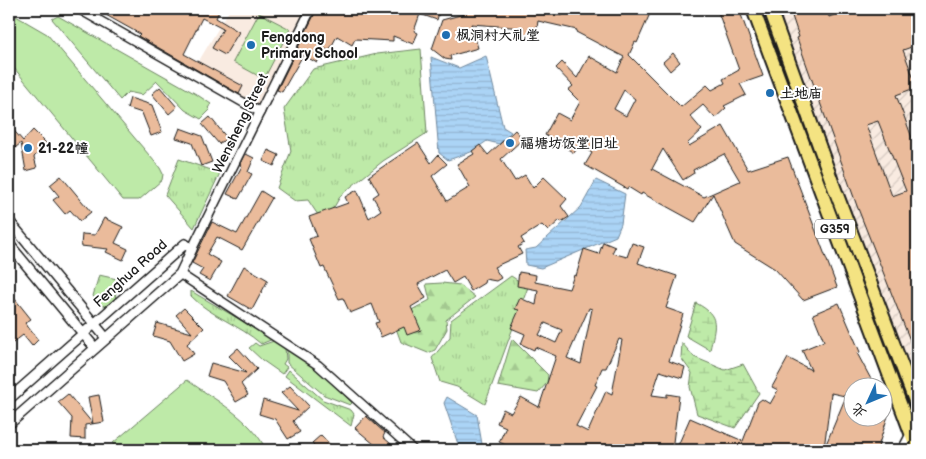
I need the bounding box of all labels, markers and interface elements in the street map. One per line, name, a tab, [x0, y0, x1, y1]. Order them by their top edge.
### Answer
place label: 枫洞村大礼堂	[456, 27, 540, 44]
place label: Fengdong Primary School	[261, 29, 358, 62]
marker: 枫洞村大礼堂	[440, 29, 452, 41]
marker: Fengdong Primary School	[245, 39, 257, 51]
street label: Wensheng Street	[209, 70, 272, 176]
place label: 土地庙	[780, 85, 822, 102]
marker: 土地庙	[764, 87, 776, 99]
place label: 福塘坊饭堂旧址	[520, 135, 618, 152]
marker: 福塘坊饭堂旧址	[504, 137, 516, 149]
place label: 21-22幢	[38, 140, 89, 157]
marker: 21-22幢	[22, 142, 34, 154]
road number: G359	[815, 220, 855, 238]
street label: Fenghua Road	[90, 236, 171, 311]
north arrow	[844, 376, 894, 426]
text: 北	[848, 400, 870, 422]

